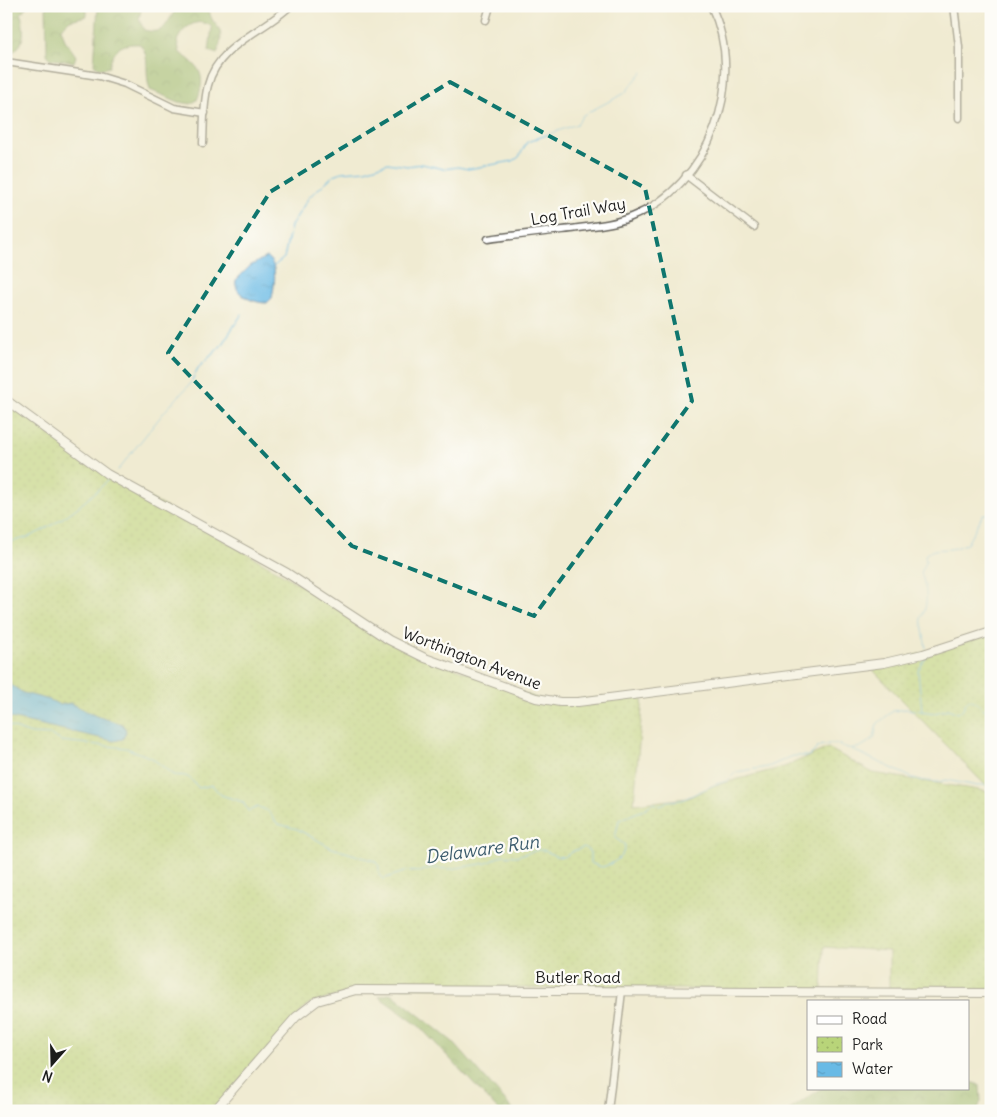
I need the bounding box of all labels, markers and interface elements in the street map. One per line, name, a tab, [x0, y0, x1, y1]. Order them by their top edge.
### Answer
street label: Log Trail Way	[529, 193, 627, 229]
street label: Worthington Avenue	[400, 622, 544, 694]
water label: Delaware Run	[424, 830, 541, 868]
street label: Butler Road	[535, 967, 621, 987]
legend	[807, 1000, 970, 1090]
text: Road	[852, 1009, 887, 1028]
text: Park	[852, 1035, 883, 1054]
north arrow	[28, 1040, 78, 1090]
text: Water	[852, 1059, 893, 1078]
text: N	[40, 1066, 55, 1086]

